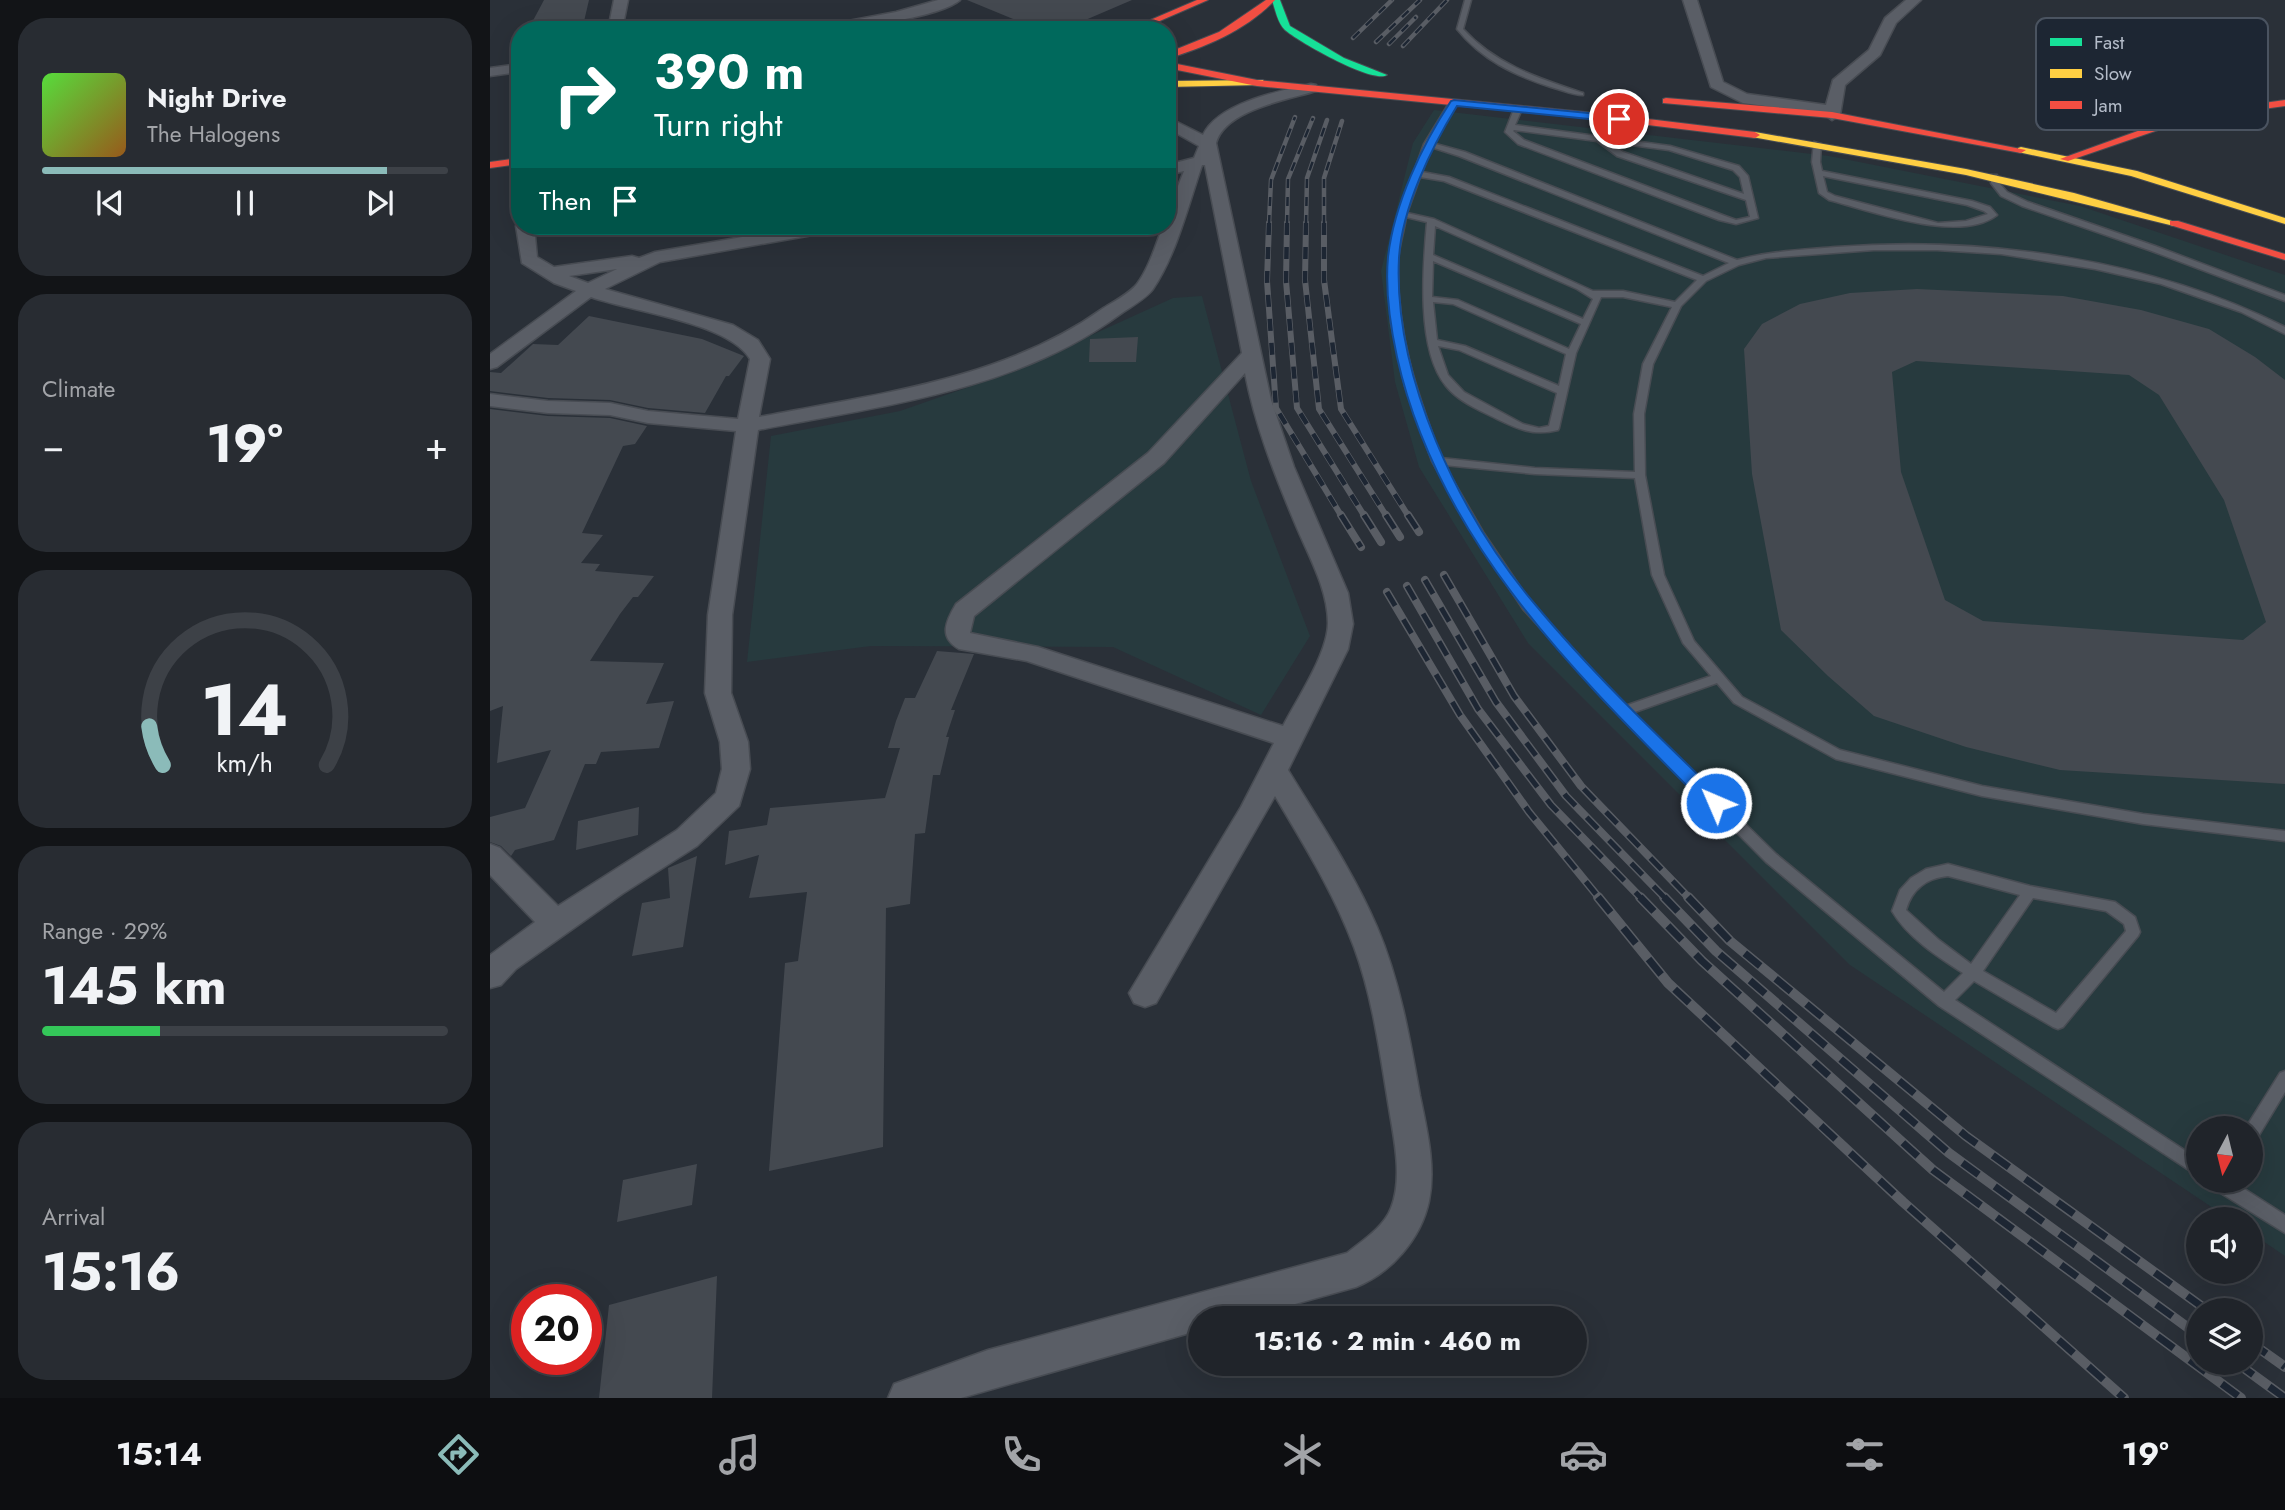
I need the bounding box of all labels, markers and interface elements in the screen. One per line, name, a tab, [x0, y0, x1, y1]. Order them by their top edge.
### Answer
legend	[2036, 18, 2268, 130]
text: Fast	[2094, 29, 2125, 56]
text: 390 m	[654, 37, 805, 107]
icon: right	[539, 49, 630, 140]
text: Slow	[2094, 60, 2132, 87]
text: Night Drive	[147, 79, 287, 117]
pin	[1589, 89, 1649, 149]
text: Jam	[2091, 92, 2123, 119]
icon: arrive	[1600, 100, 1638, 138]
text: Turn right	[654, 102, 783, 148]
text: The Halogens	[147, 117, 280, 151]
text: Then	[539, 182, 592, 220]
icon: arrive	[606, 182, 644, 220]
icon: previous	[91, 184, 129, 222]
icon: pause	[226, 184, 264, 222]
icon: next	[361, 184, 399, 222]
text: Climate	[42, 372, 115, 406]
text: 19°	[206, 406, 283, 482]
text: −	[42, 418, 64, 473]
text: +	[425, 418, 448, 473]
text: 14	[201, 657, 289, 762]
text: km/h	[217, 745, 273, 781]
position arrow	[1679, 766, 1753, 840]
text: Range · 29%	[42, 914, 167, 948]
text: 145 km	[42, 948, 227, 1024]
north arrow	[2186, 1116, 2263, 1194]
map controls	[2186, 1116, 2263, 1375]
text: Arrival	[42, 1200, 105, 1234]
button: sound	[2186, 1207, 2263, 1284]
text: 15:16	[42, 1234, 180, 1310]
speed limit sign: 20	[511, 1284, 602, 1375]
button: layers	[2186, 1298, 2263, 1375]
text: 15:16 · 2 min · 460 m	[1254, 1322, 1521, 1360]
icon: directions	[434, 1430, 483, 1479]
icon: music	[715, 1430, 764, 1479]
icon: phone	[997, 1430, 1046, 1479]
icon: climate	[1278, 1430, 1327, 1479]
icon: car	[1559, 1430, 1608, 1479]
icon: filters	[1840, 1430, 1889, 1479]
text: 15:14	[116, 1431, 202, 1477]
text: 19°	[2122, 1431, 2169, 1477]

